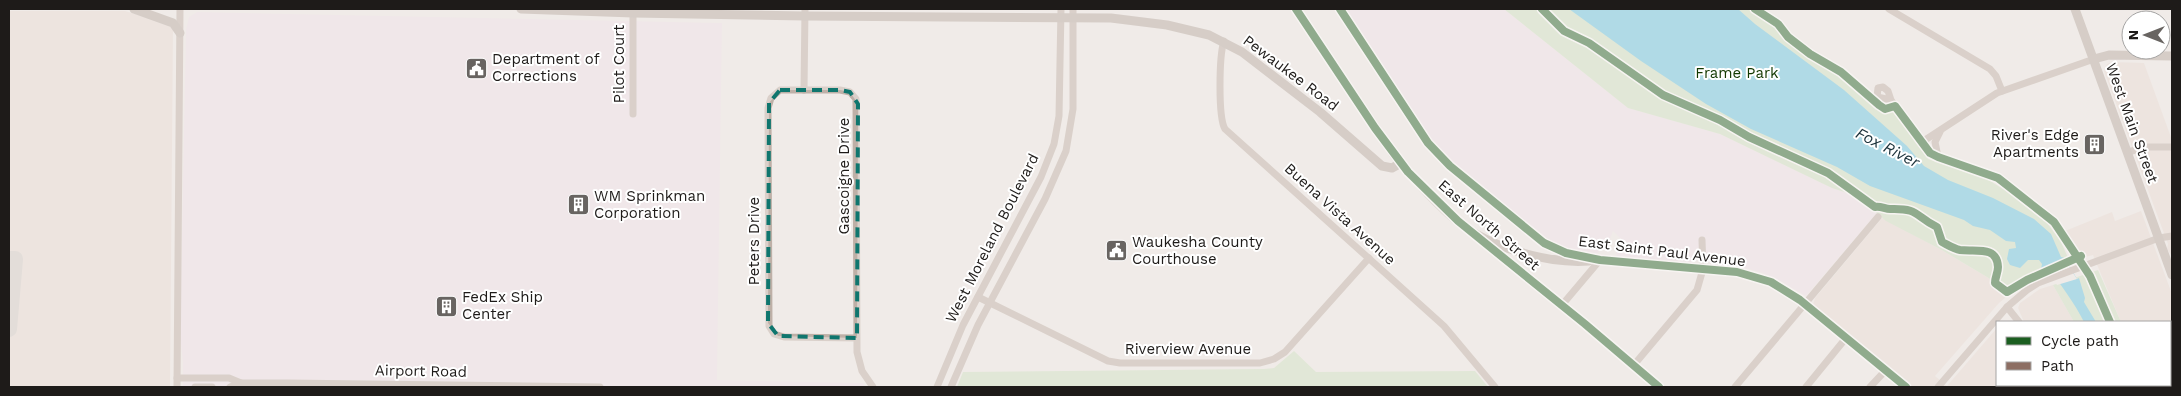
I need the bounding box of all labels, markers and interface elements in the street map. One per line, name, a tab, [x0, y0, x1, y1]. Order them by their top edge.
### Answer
north arrow	[2121, 10, 2171, 60]
street label: Pilot Court	[610, 24, 628, 103]
text: N	[2125, 30, 2141, 40]
street label: Pewaukee Road	[1240, 31, 1342, 115]
place label: Department of Corrections	[492, 50, 600, 85]
public building icon: Department of Corrections	[464, 56, 488, 80]
street label: West Main Street	[2102, 60, 2162, 186]
park label: Frame Park	[1695, 64, 1779, 82]
street label: Gascoigne Drive	[835, 118, 853, 235]
water label: Fox River	[1853, 123, 1924, 172]
place label: River's Edge Apartments	[1991, 126, 2079, 161]
building icon: River's Edge Apartments	[2083, 132, 2107, 156]
street label: West Moreland Boulevard	[941, 150, 1043, 326]
street label: Buena Vista Avenue	[1281, 159, 1399, 269]
street label: East North Street	[1435, 176, 1544, 274]
place label: WM Sprinkman Corporation	[594, 187, 705, 222]
building icon: WM Sprinkman Corporation	[566, 193, 590, 217]
street label: Peters Drive	[745, 197, 763, 285]
street label: East Saint Paul Avenue	[1577, 232, 1747, 270]
place label: Waukesha County Courthouse	[1132, 233, 1263, 268]
public building icon: Waukesha County Courthouse	[1104, 239, 1128, 263]
place label: FedEx Ship Center	[462, 288, 543, 323]
building icon: FedEx Ship Center	[434, 294, 458, 318]
legend	[1996, 321, 2171, 386]
text: Cycle path	[2041, 332, 2119, 350]
street label: Riverview Avenue	[1125, 340, 1251, 358]
text: Path	[2041, 357, 2074, 375]
street label: Airport Road	[375, 361, 467, 381]

